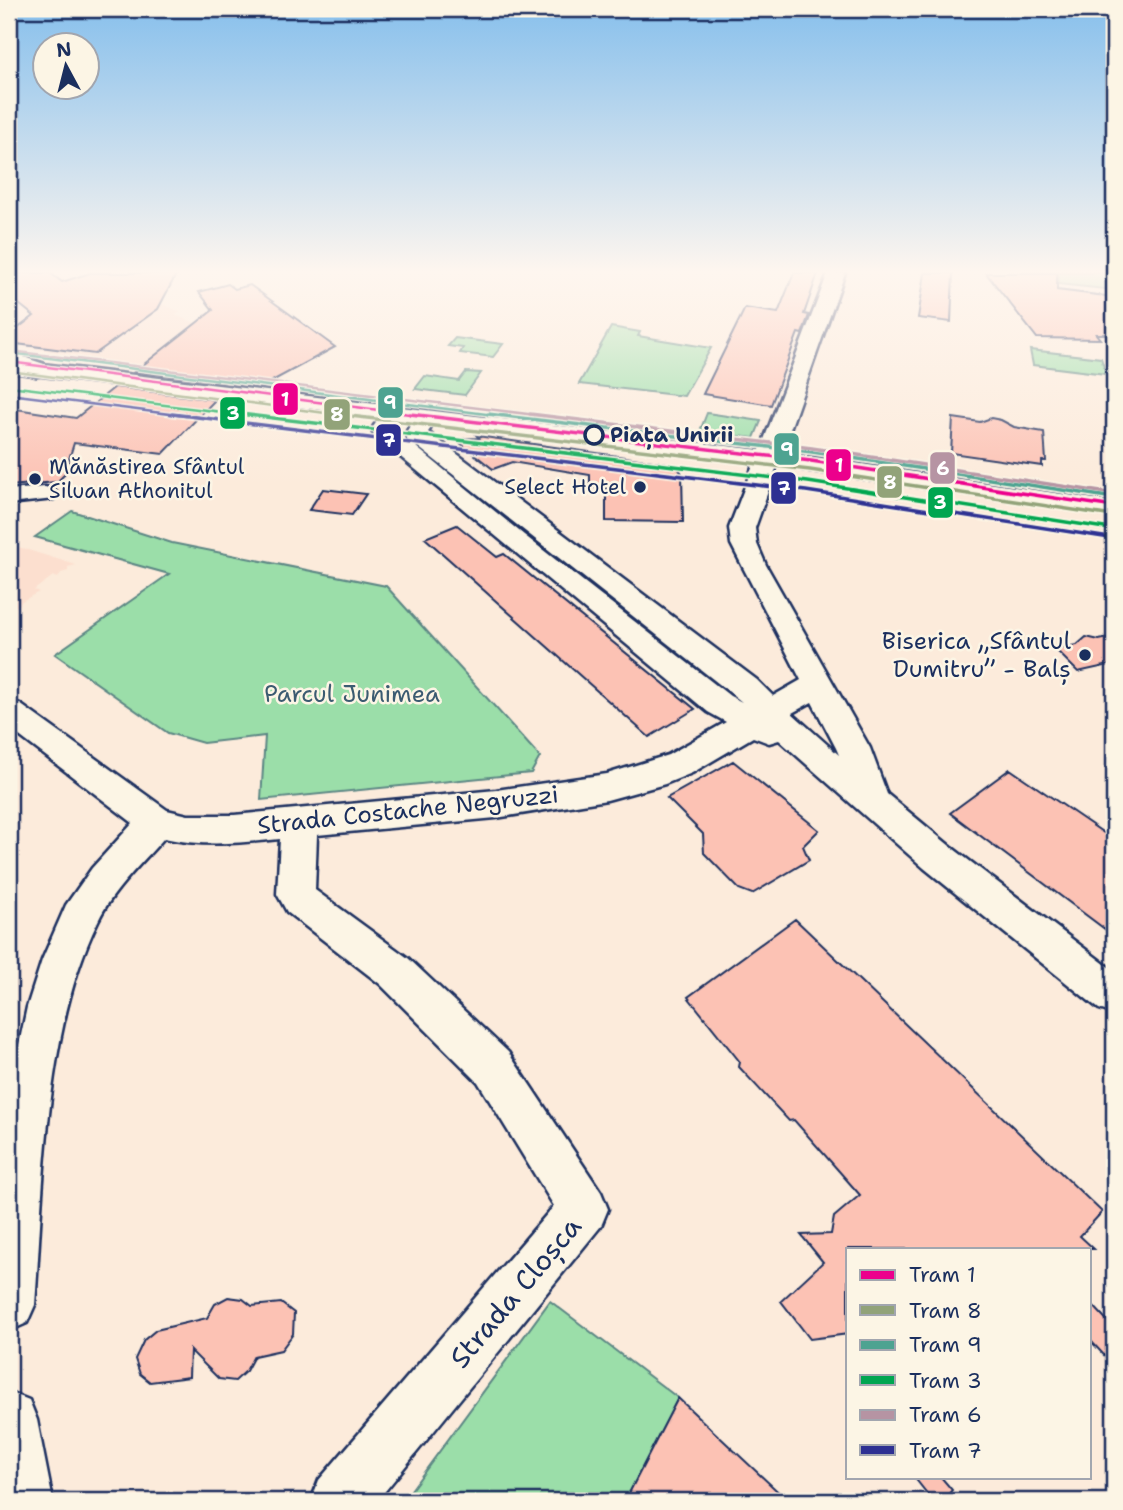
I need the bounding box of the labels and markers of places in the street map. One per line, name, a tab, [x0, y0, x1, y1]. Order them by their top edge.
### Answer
place label: Piața Unirii	[610, 421, 733, 450]
marker: Piața Unirii	[584, 425, 604, 445]
place label: Mănăstirea Sfântul Siluan Athonitul	[49, 453, 245, 505]
marker: Mănăstirea Sfântul Siluan Athonitul	[27, 471, 43, 487]
place label: Select Hotel	[504, 473, 627, 501]
marker: Select Hotel	[632, 479, 648, 495]
place label: Biserica „Sfântul Dumitru” - Balș	[882, 625, 1072, 685]
marker: Biserica „Sfântul Dumitru” - Balș	[1077, 647, 1093, 663]

